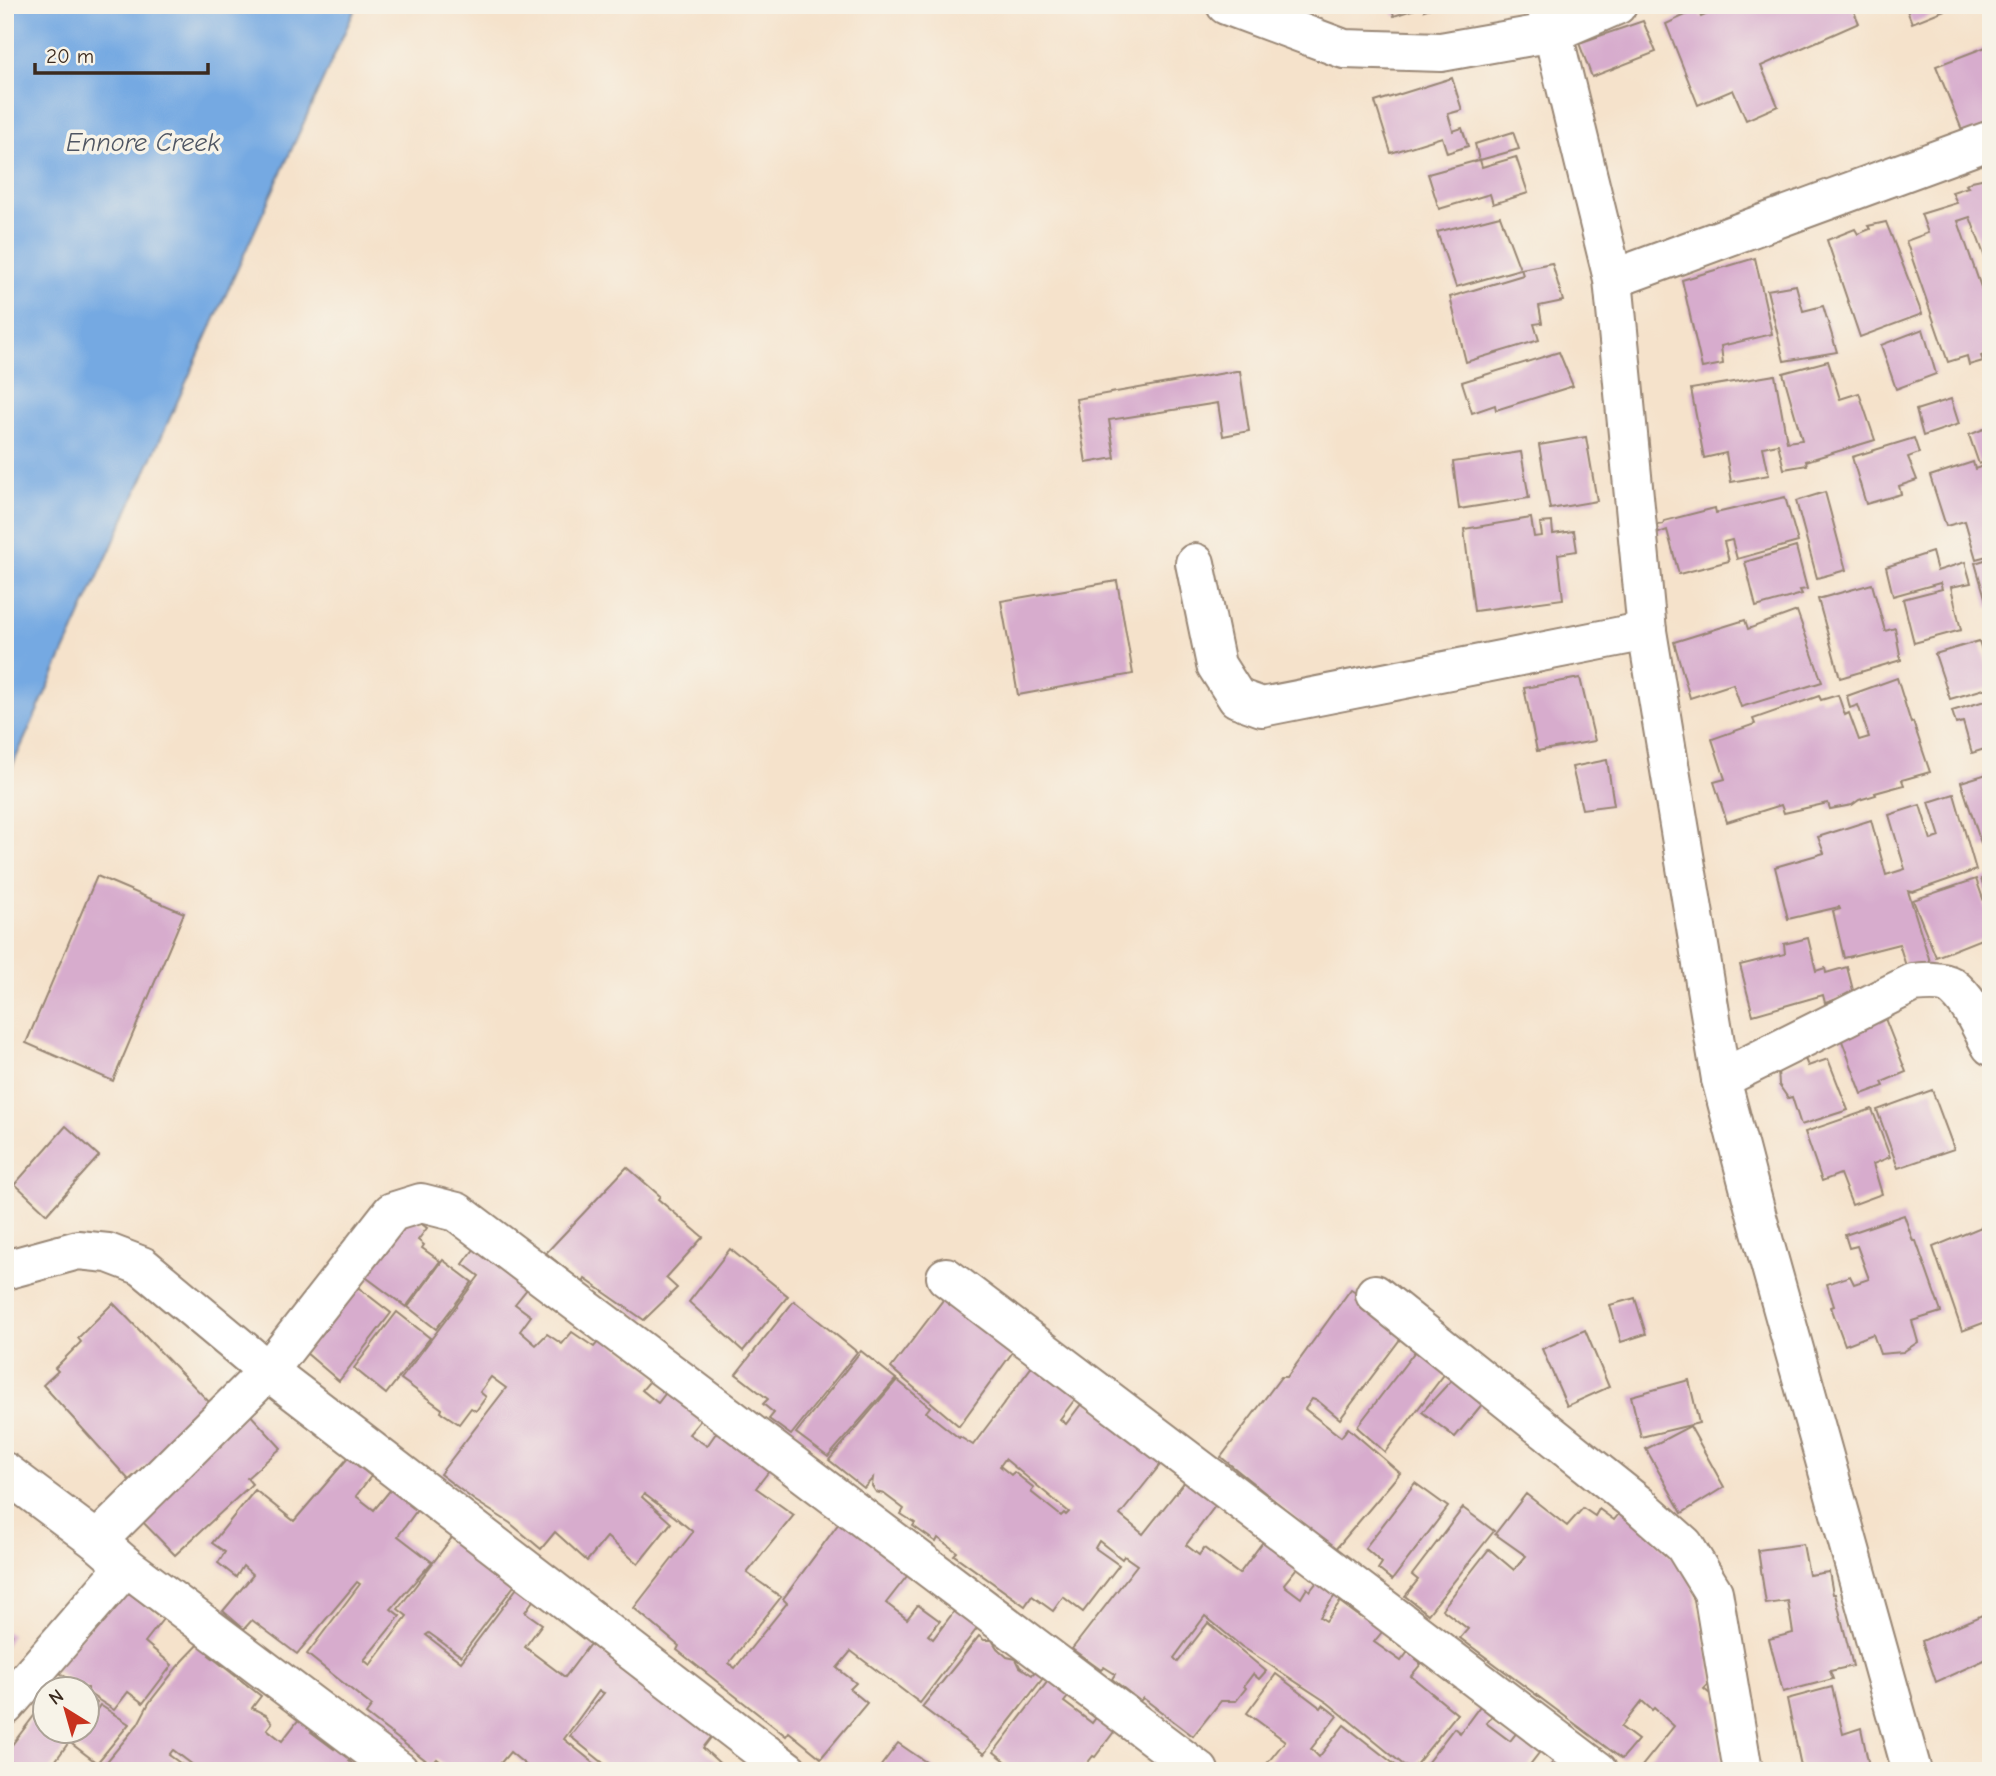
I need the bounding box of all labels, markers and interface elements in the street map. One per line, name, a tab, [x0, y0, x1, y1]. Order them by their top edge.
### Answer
scale bar	[35, 32, 208, 76]
text: 20 m	[46, 44, 94, 68]
water label: Ennore Creek	[66, 128, 220, 158]
north arrow	[32, 1674, 102, 1744]
text: N	[45, 1685, 68, 1710]

